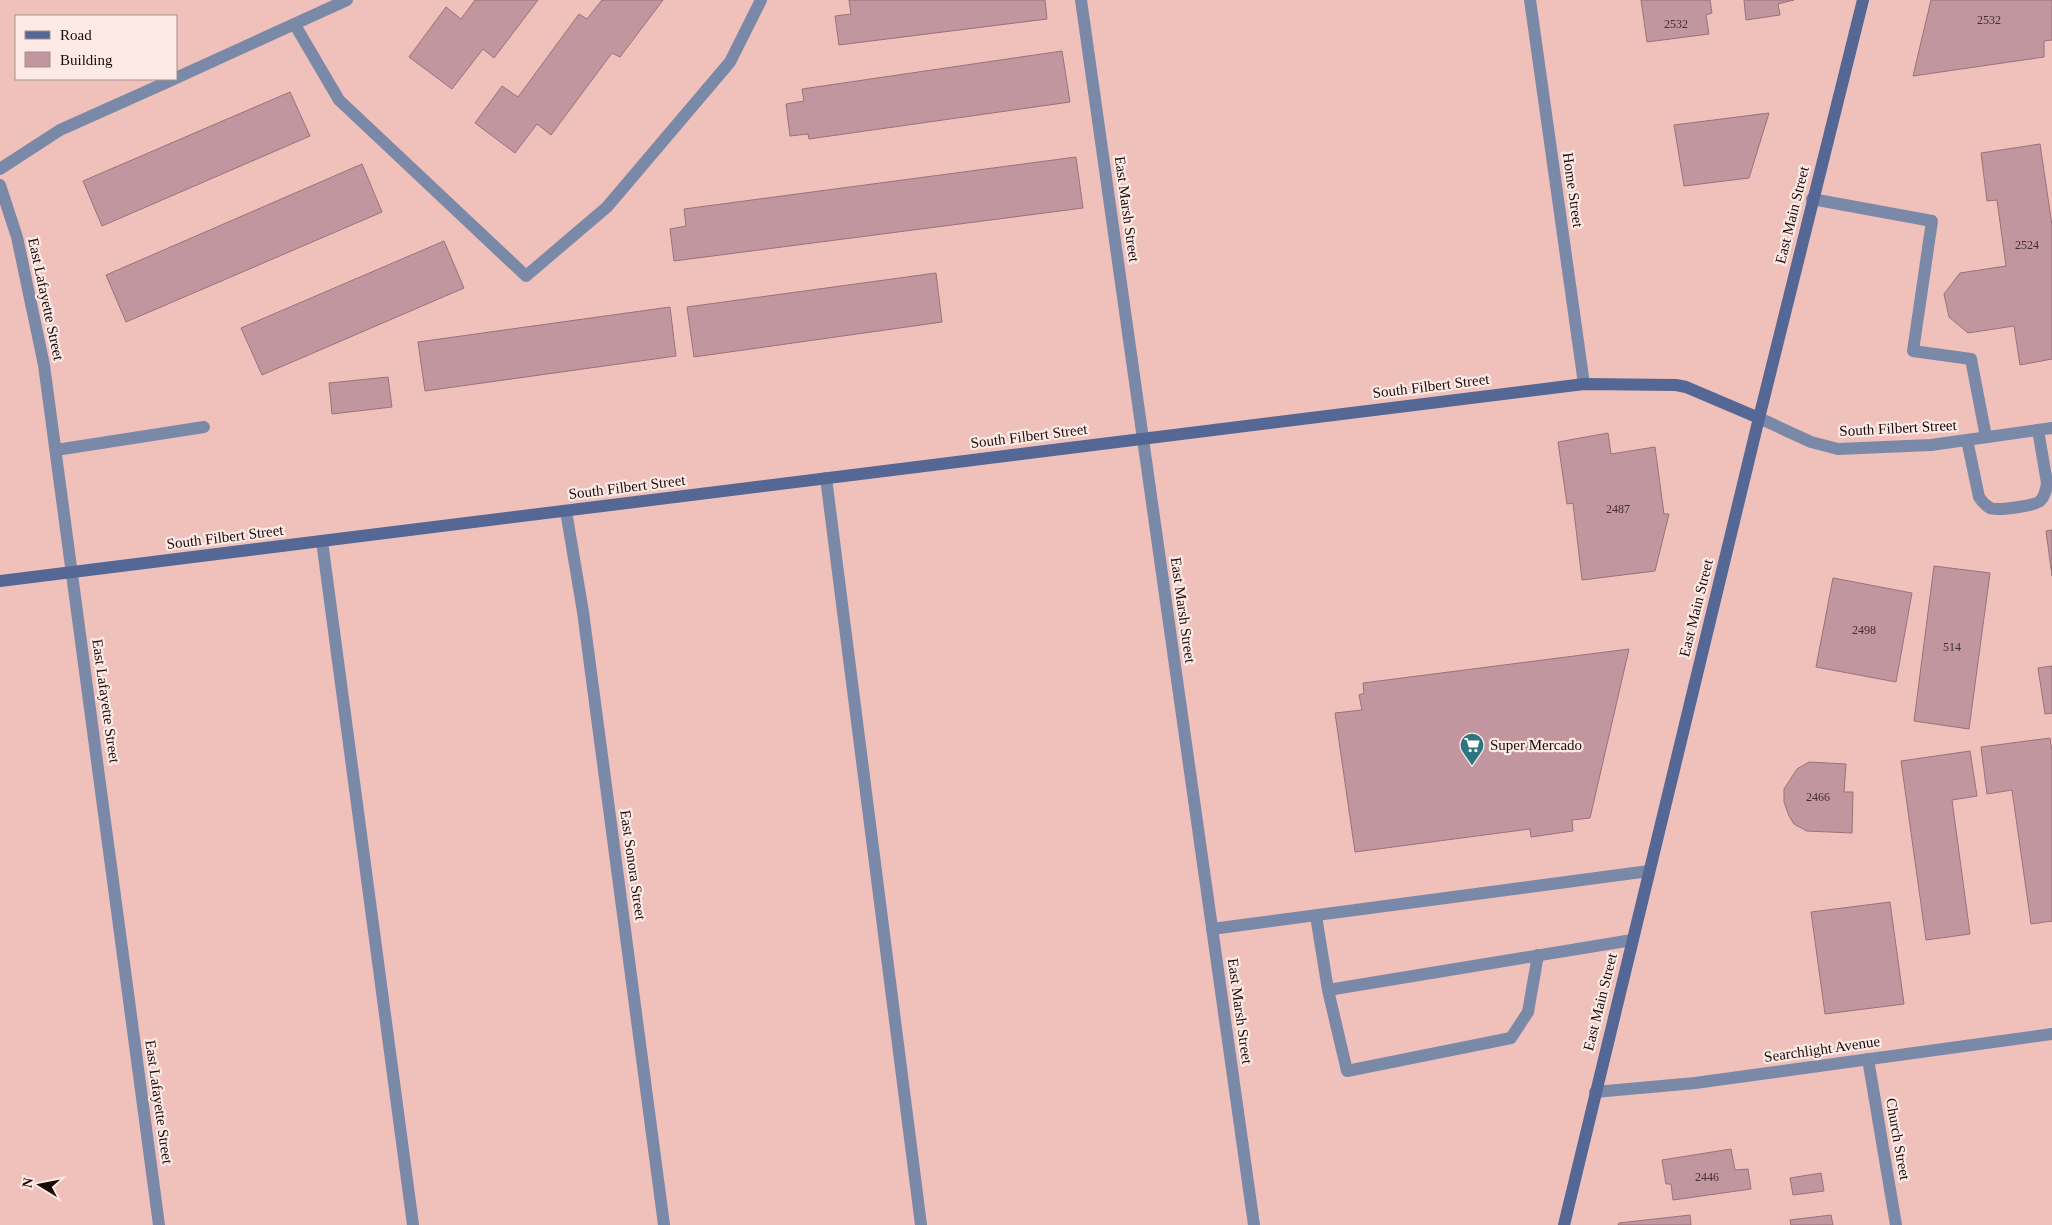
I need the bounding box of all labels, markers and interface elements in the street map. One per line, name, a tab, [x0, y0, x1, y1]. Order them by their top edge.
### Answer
house number: 2532	[1977, 13, 2001, 27]
legend	[15, 15, 178, 80]
house number: 2532	[1664, 17, 1688, 31]
text: Road	[60, 27, 92, 43]
text: Building	[60, 52, 113, 68]
street label: Home Street	[1560, 152, 1586, 229]
street label: East Marsh Street	[1112, 155, 1142, 264]
street label: East Main Street	[1772, 164, 1812, 265]
street label: East Lafayette Street	[25, 236, 67, 363]
house number: 2524	[2015, 238, 2039, 252]
street label: South Filbert Street	[1372, 371, 1491, 401]
street label: South Filbert Street	[1839, 417, 1958, 439]
street label: South Filbert Street	[970, 421, 1089, 451]
street label: South Filbert Street	[568, 472, 687, 502]
house number: 2487	[1606, 502, 1630, 516]
street label: South Filbert Street	[166, 522, 285, 552]
street label: East Marsh Street	[1168, 556, 1198, 665]
street label: East Main Street	[1676, 557, 1716, 658]
house number: 2498	[1852, 623, 1876, 637]
street label: East Lafayette Street	[89, 638, 123, 765]
house number: 514	[1943, 640, 1961, 654]
supermarket icon: Super Mercado	[1459, 732, 1485, 766]
place label: Super Mercado	[1490, 737, 1582, 753]
house number: 2466	[1806, 790, 1830, 804]
street label: East Sonora Street	[617, 809, 649, 922]
street label: East Main Street	[1580, 951, 1620, 1052]
street label: East Marsh Street	[1225, 957, 1255, 1066]
street label: Searchlight Avenue	[1763, 1033, 1881, 1065]
street label: East Lafayette Street	[142, 1039, 176, 1166]
street label: Church Street	[1883, 1097, 1913, 1182]
north arrow	[15, 1160, 65, 1210]
house number: 2446	[1695, 1170, 1719, 1184]
text: N	[19, 1177, 36, 1189]

